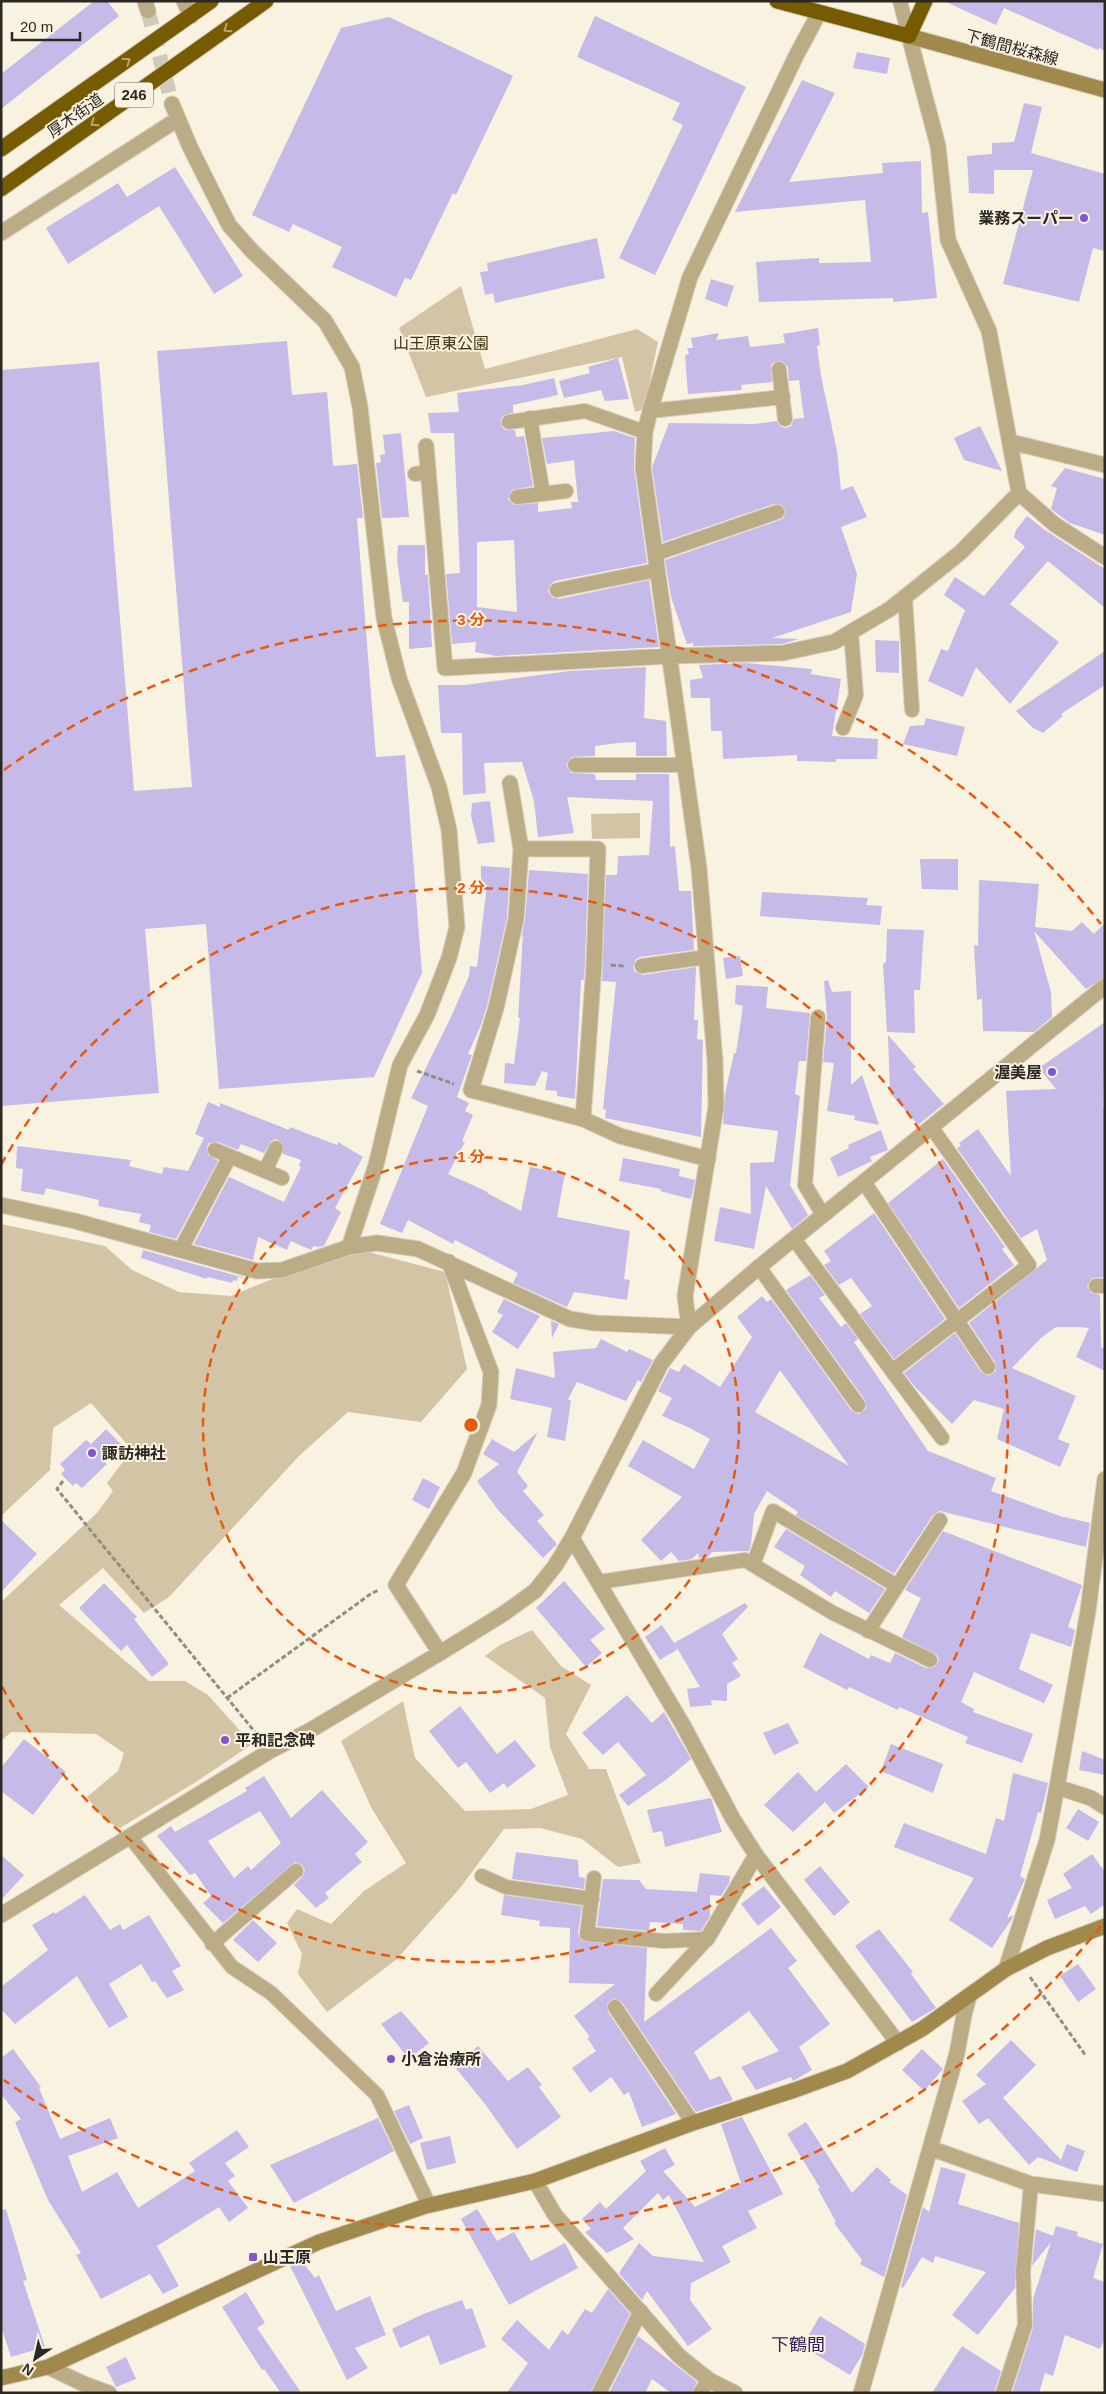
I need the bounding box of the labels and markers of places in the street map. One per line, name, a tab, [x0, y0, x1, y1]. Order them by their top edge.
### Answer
place label: 業務スーパー	[978, 210, 1074, 227]
marker: 業務スーパー	[1078, 212, 1090, 224]
place label: 渥美屋	[994, 1064, 1042, 1081]
marker: 渥美屋	[1046, 1066, 1058, 1078]
centre of rings	[462, 1416, 480, 1434]
place label: 諏訪神社	[102, 1444, 166, 1462]
marker: 諏訪神社	[86, 1447, 98, 1459]
place label: 平和記念碑	[235, 1732, 315, 1749]
marker: 平和記念碑	[219, 1734, 231, 1746]
place label: 小倉治療所	[401, 2051, 481, 2068]
marker: 小倉治療所	[385, 2053, 397, 2065]
place label: 山王原	[263, 2249, 311, 2266]
marker: 山王原	[247, 2251, 259, 2263]

